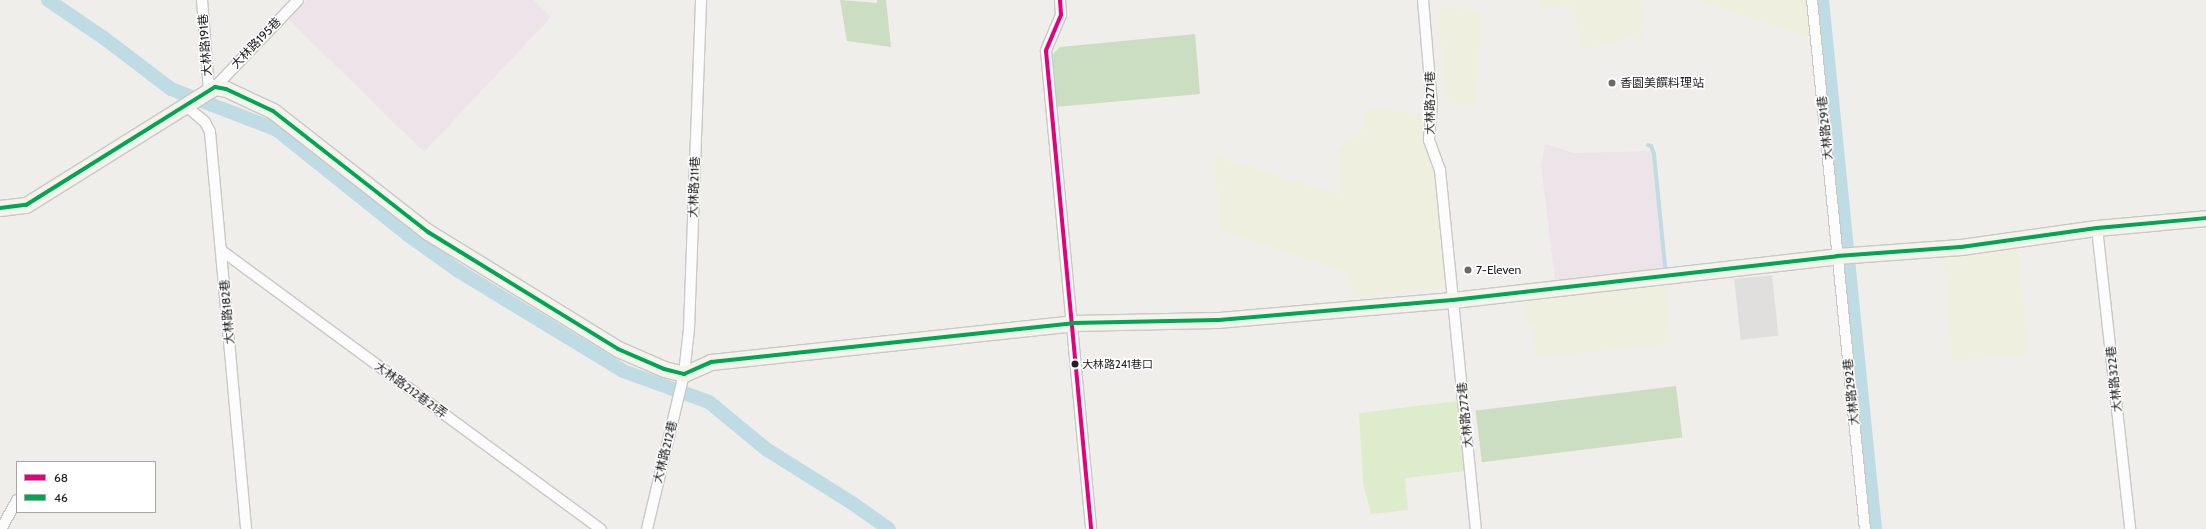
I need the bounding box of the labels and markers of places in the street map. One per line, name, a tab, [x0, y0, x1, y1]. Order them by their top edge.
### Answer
place label: 香園美饌料理站	[1620, 76, 1704, 90]
marker: 香園美饌料理站	[1607, 78, 1617, 88]
place label: 7-Eleven	[1476, 263, 1521, 277]
marker: 7-Eleven	[1463, 265, 1473, 275]
place label: 大林路241巷口	[1082, 357, 1153, 371]
marker: 大林路241巷口	[1070, 359, 1080, 369]

